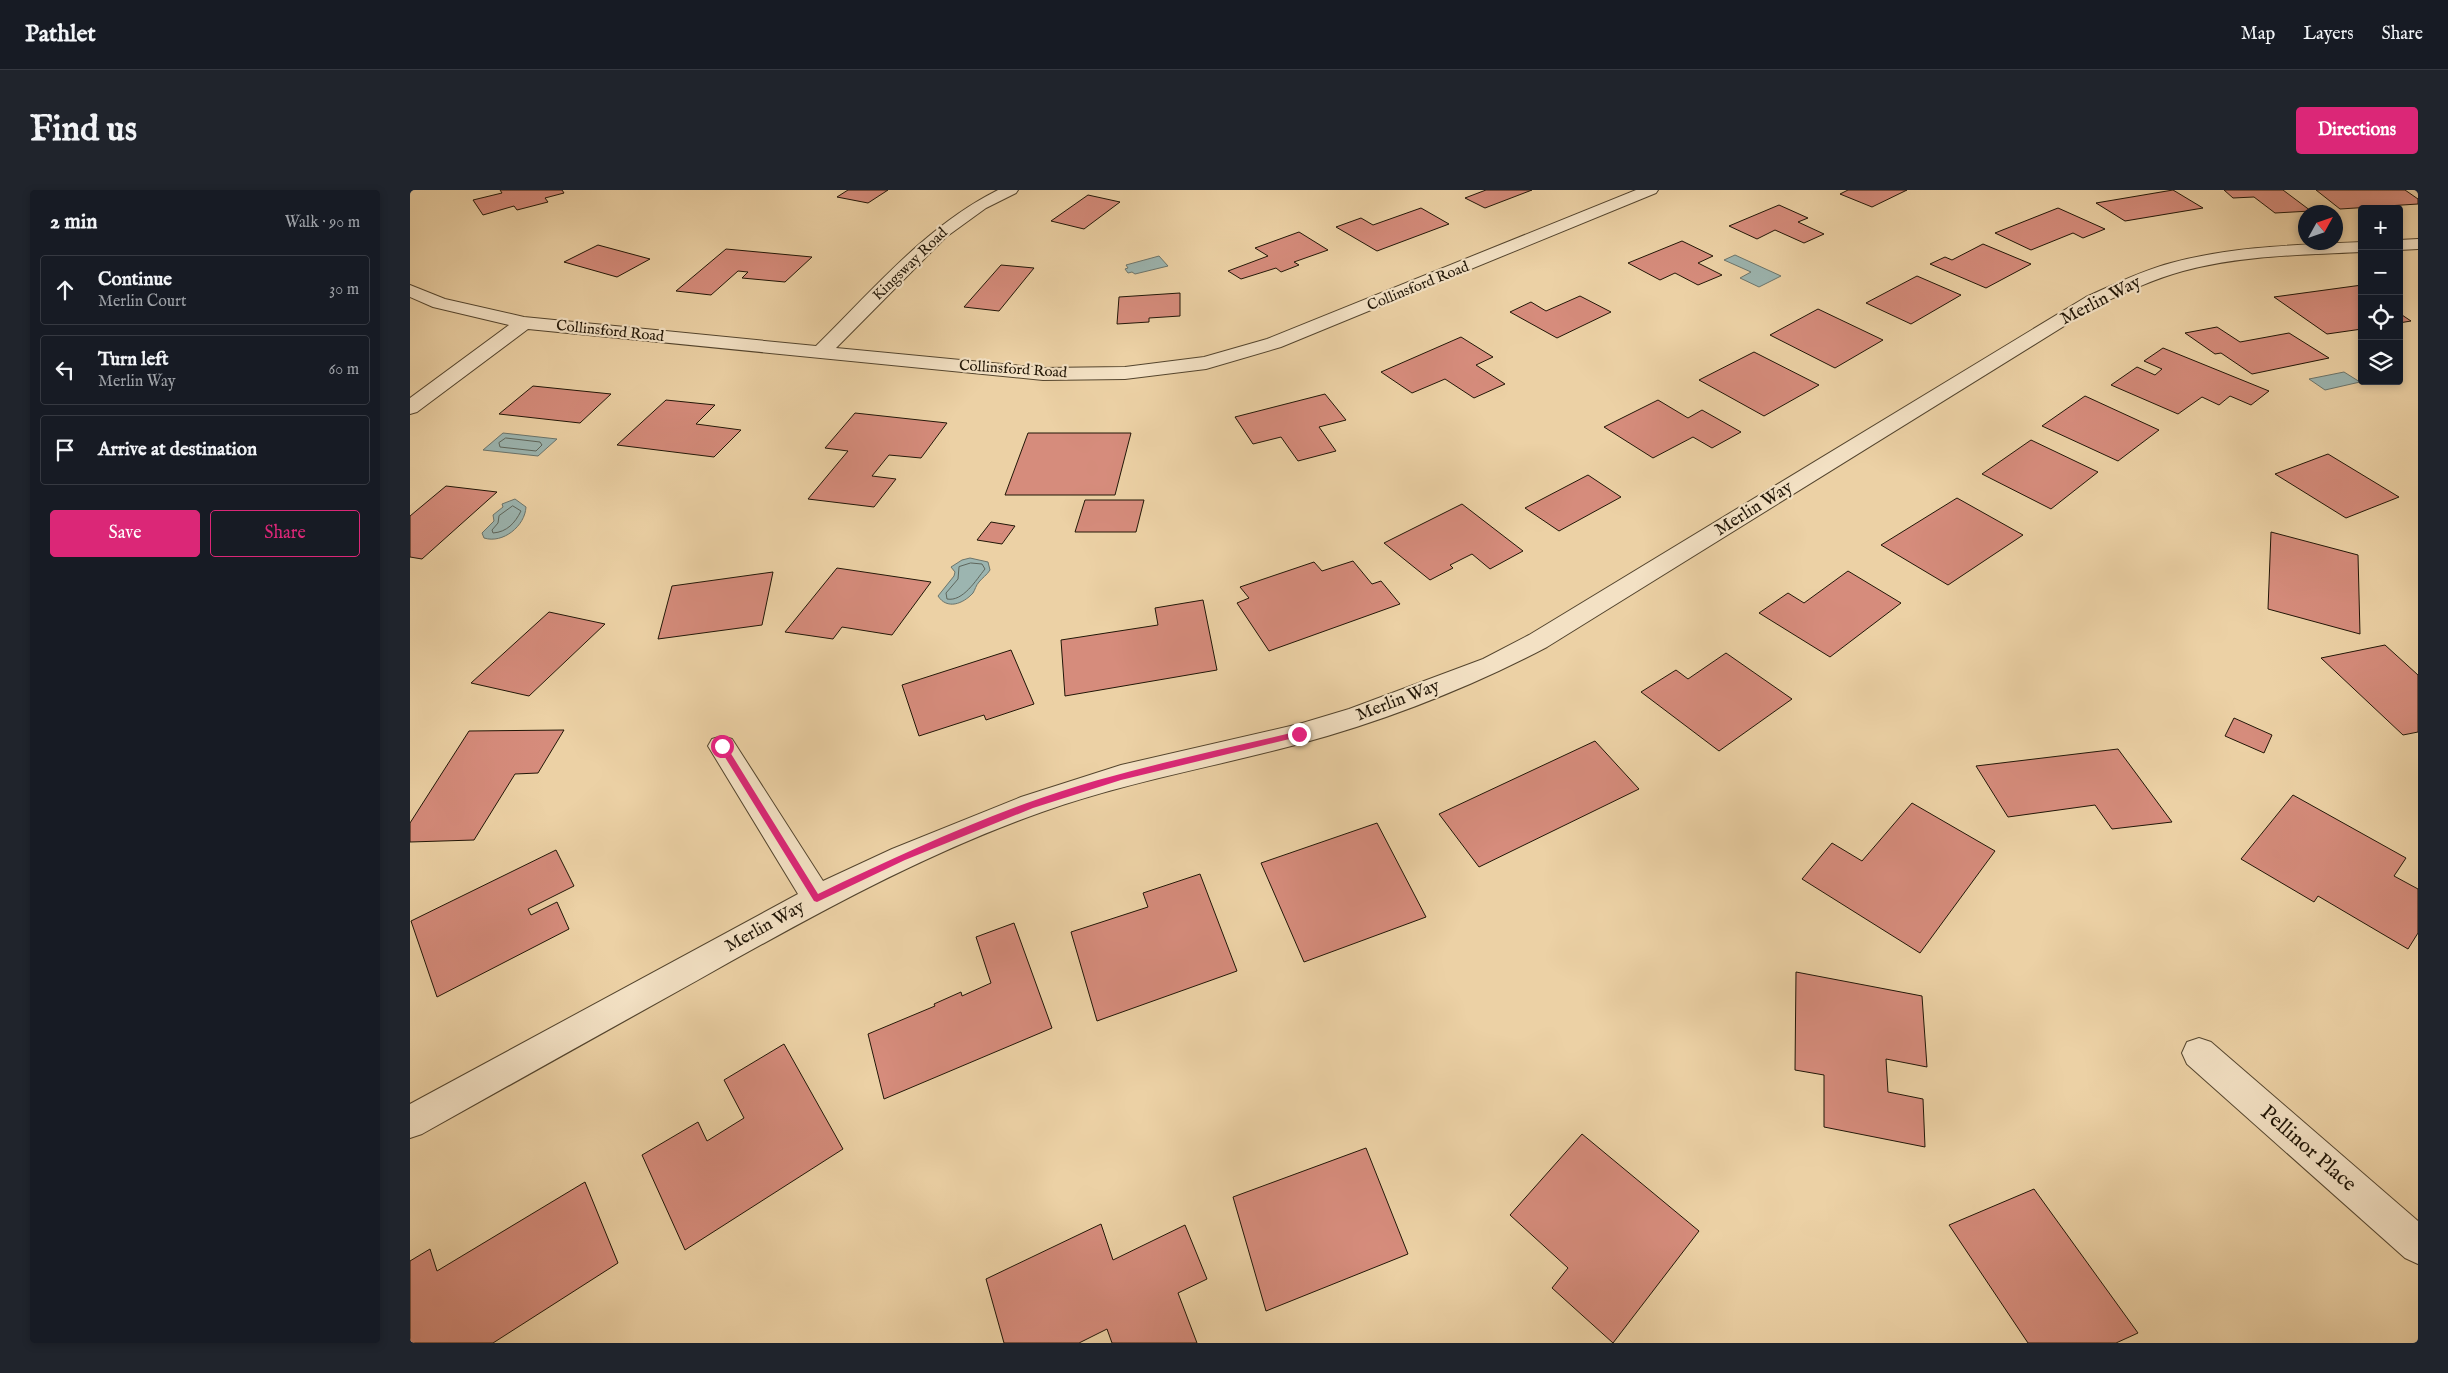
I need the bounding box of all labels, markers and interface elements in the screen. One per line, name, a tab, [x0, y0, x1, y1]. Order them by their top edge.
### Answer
text: Pathlet	[25, 19, 96, 50]
text: Map	[2241, 23, 2275, 46]
text: Layers	[2303, 23, 2354, 46]
text: Share	[2382, 23, 2423, 46]
button: Directions	[2296, 107, 2418, 154]
text: Find us	[30, 108, 137, 153]
north arrow	[2298, 205, 2343, 250]
map controls	[2358, 205, 2403, 385]
button: +	[2358, 205, 2403, 250]
text: 2 min	[50, 209, 97, 236]
text: Walk · 90 m	[285, 213, 360, 233]
street label: Kingsway Road	[869, 223, 952, 305]
button: −	[2358, 250, 2403, 295]
street label: Collinsford Road	[1364, 257, 1473, 315]
text: Continue	[98, 268, 172, 292]
street label: Merlin Way	[2057, 271, 2145, 331]
icon: ahead	[51, 276, 79, 304]
text: 30 m	[329, 280, 359, 300]
text: Merlin Court	[98, 292, 186, 312]
button: locate	[2358, 295, 2403, 340]
street label: Collinsford Road	[555, 316, 666, 346]
button: layers	[2358, 340, 2403, 385]
text: Turn left	[98, 348, 169, 372]
icon: left	[51, 356, 79, 384]
street label: Collinsford Road	[958, 356, 1069, 382]
text: 60 m	[329, 360, 359, 380]
text: Merlin Way	[98, 372, 176, 392]
icon: arrive	[51, 436, 79, 464]
text: Arrive at destination	[98, 438, 257, 462]
street label: Merlin Way	[1711, 476, 1797, 542]
button: Save	[50, 510, 200, 557]
button: Share	[210, 510, 360, 557]
street label: Merlin Way	[1353, 675, 1443, 727]
route end	[1288, 723, 1311, 746]
route start	[711, 735, 734, 758]
street label: Merlin Way	[721, 896, 809, 958]
street label: Pellinor Place	[2254, 1100, 2362, 1198]

